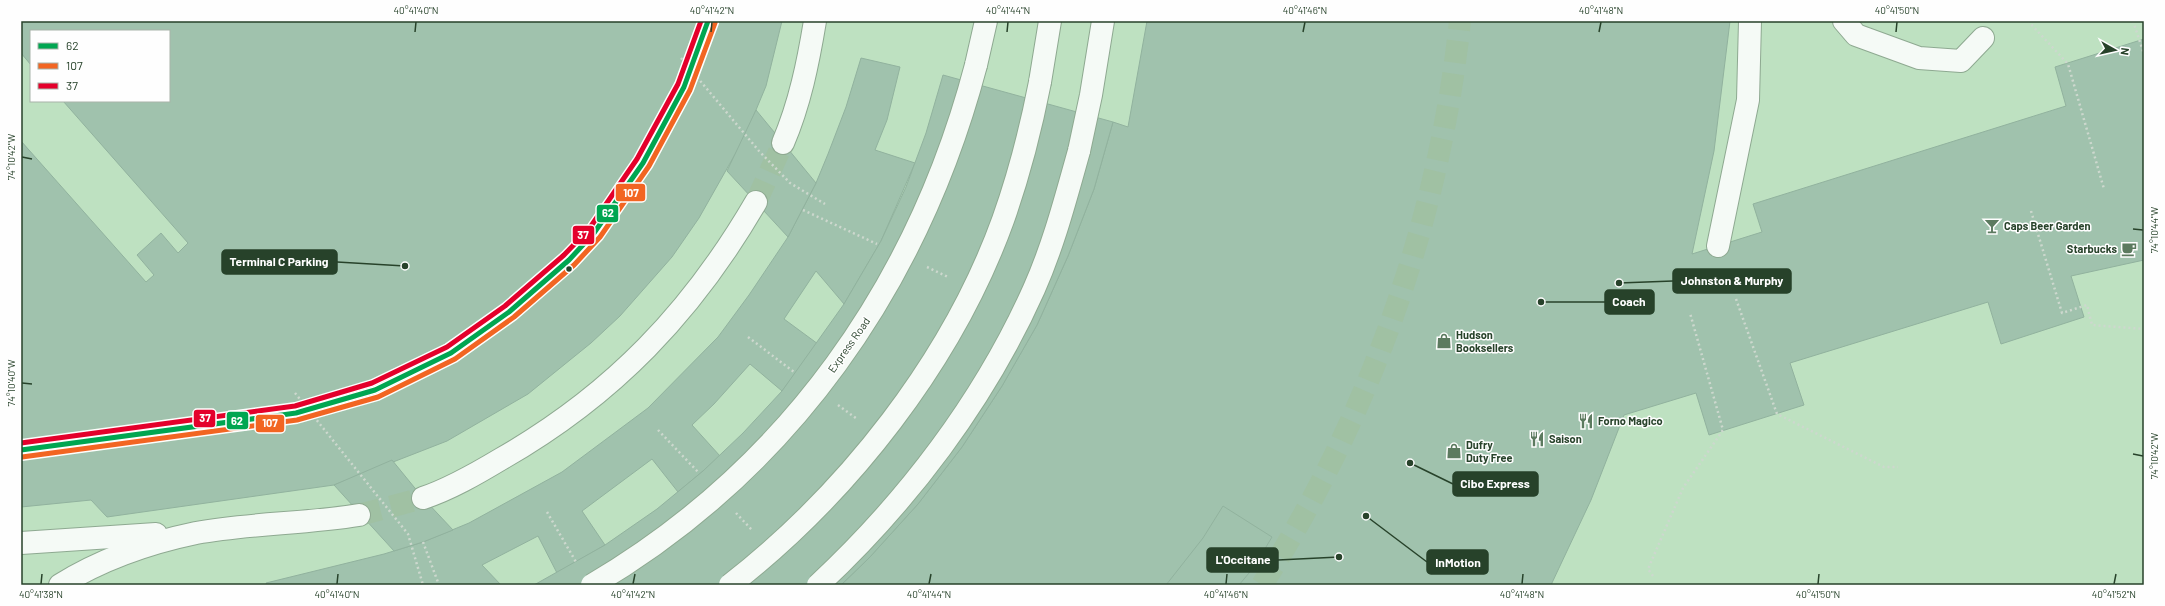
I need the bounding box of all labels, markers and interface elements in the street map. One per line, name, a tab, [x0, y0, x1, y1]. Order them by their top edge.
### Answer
text: 40°41'40"N	[394, 4, 438, 16]
text: 40°41'42"N	[690, 4, 734, 16]
text: 40°41'44"N	[986, 4, 1030, 16]
text: 40°41'46"N	[1283, 4, 1327, 16]
text: 40°41'48"N	[1579, 4, 1623, 16]
text: 40°41'50"N	[1875, 4, 1919, 16]
legend	[30, 30, 170, 102]
north arrow	[2095, 30, 2135, 70]
text: 62	[66, 38, 79, 52]
text: N	[2118, 47, 2132, 56]
text: 107	[66, 58, 83, 72]
text: 37	[66, 78, 78, 92]
text: 74°10'42"W	[5, 133, 17, 180]
line badge: 107	[615, 183, 646, 202]
text: 107	[623, 186, 639, 199]
line badge: 62	[596, 204, 619, 223]
text: 62	[602, 206, 614, 219]
text: 74°10'44"W	[2148, 206, 2160, 253]
bar icon: Caps Beer Garden	[1983, 217, 2001, 235]
place label: Caps Beer Garden	[2004, 219, 2091, 232]
line badge: 37	[572, 225, 595, 245]
text: 37	[577, 228, 589, 241]
cafe icon: Starbucks	[2120, 240, 2138, 258]
place label: Starbucks	[2067, 242, 2117, 255]
callout: Terminal C Parking	[222, 250, 337, 274]
text: Terminal C Parking	[230, 254, 329, 268]
unlabelled marker	[564, 264, 574, 274]
callout: Johnston & Murphy	[1673, 269, 1791, 293]
text: Johnston & Murphy	[1681, 273, 1783, 287]
callout: Coach	[1605, 290, 1654, 314]
text: Coach	[1612, 294, 1646, 308]
street label: Express Road	[825, 315, 872, 375]
place label: Hudson Booksellers	[1456, 328, 1514, 354]
shop icon: Hudson Booksellers	[1435, 332, 1453, 350]
text: 74°10'40"W	[5, 359, 17, 407]
line badge: 37	[193, 409, 216, 428]
text: 37	[199, 411, 211, 424]
line badge: 62	[226, 411, 249, 430]
restaurant icon: Forno Magico	[1577, 412, 1595, 430]
text: 62	[231, 414, 243, 427]
line badge: 107	[255, 414, 285, 433]
place label: Forno Magico	[1598, 414, 1663, 427]
text: 107	[262, 416, 278, 429]
restaurant icon: Saison	[1528, 430, 1546, 448]
place label: Saison	[1549, 432, 1582, 445]
text: 74°10'42"W	[2148, 432, 2160, 479]
place label: Dufry Duty Free	[1466, 438, 1513, 464]
shop icon: Dufry Duty Free	[1445, 442, 1463, 460]
callout: Cibo Express	[1453, 472, 1538, 496]
text: Cibo Express	[1460, 476, 1530, 490]
callout: L'Occitane	[1207, 548, 1278, 572]
callout: InMotion	[1427, 550, 1488, 574]
text: L'Occitane	[1216, 552, 1271, 566]
text: InMotion	[1435, 555, 1481, 569]
text: 40°41'38"N	[19, 588, 63, 600]
text: 40°41'40"N	[315, 588, 359, 600]
text: 40°41'42"N	[611, 588, 655, 600]
text: 40°41'44"N	[907, 588, 951, 600]
text: 40°41'46"N	[1204, 588, 1248, 600]
text: 40°41'48"N	[1500, 588, 1544, 600]
text: 40°41'50"N	[1796, 588, 1840, 600]
text: 40°41'52"N	[2092, 588, 2136, 600]

